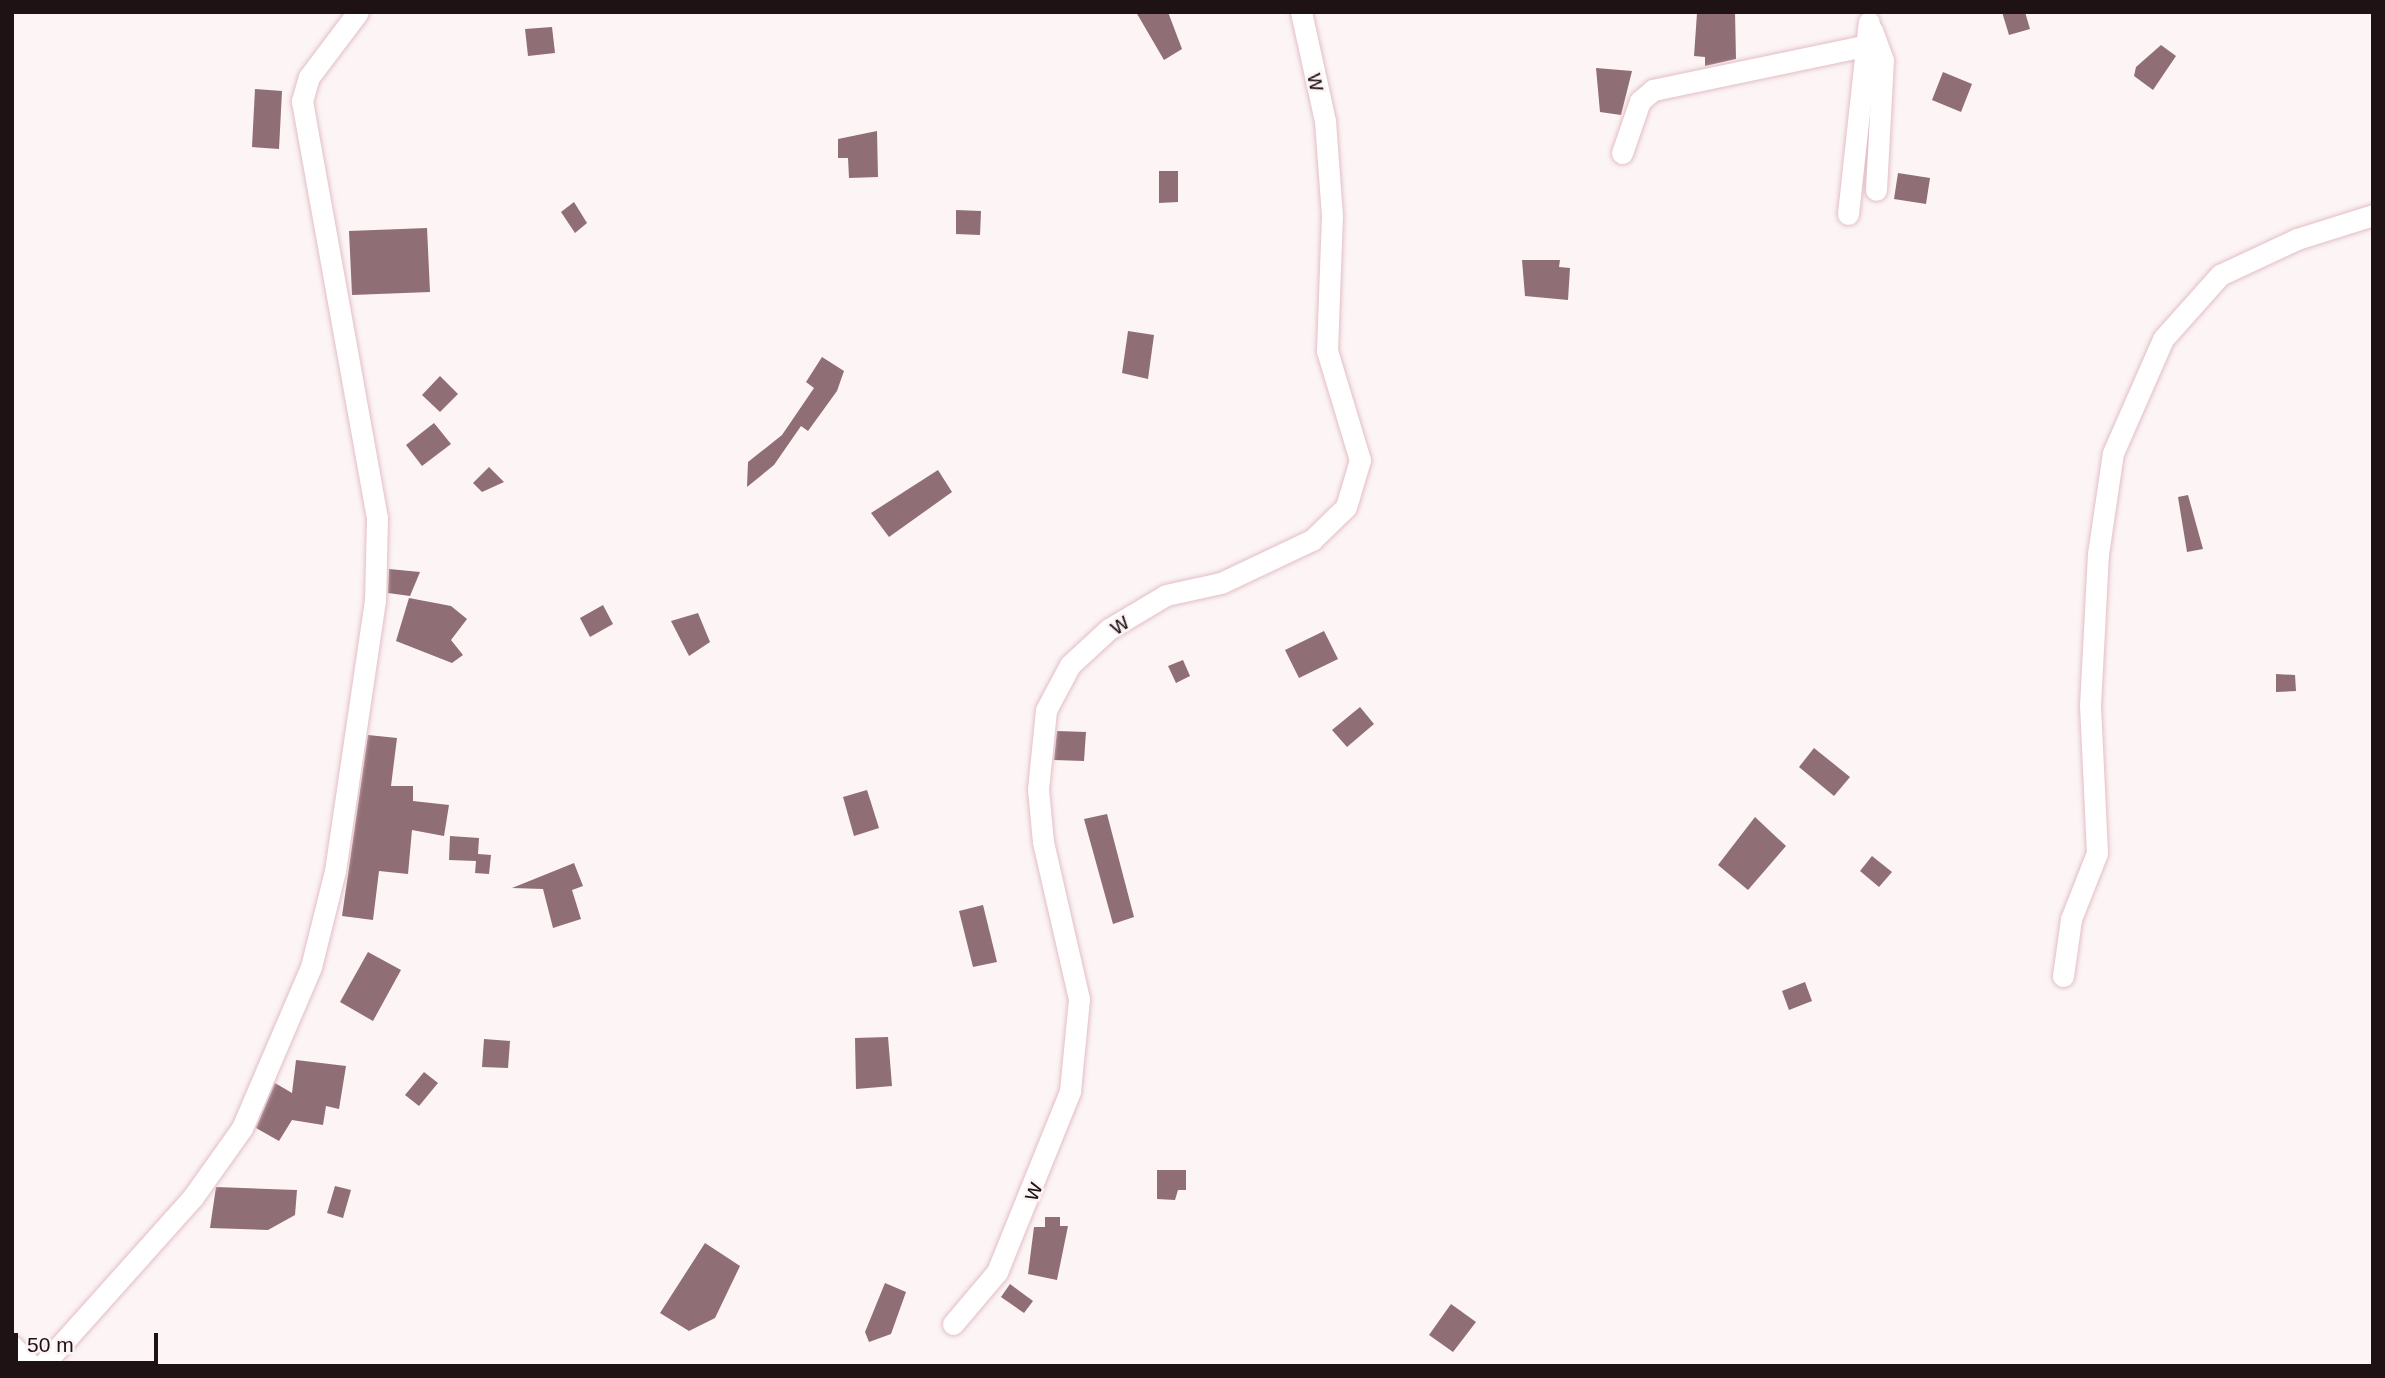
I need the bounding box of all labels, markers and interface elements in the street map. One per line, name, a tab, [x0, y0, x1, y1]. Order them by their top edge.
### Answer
street label: w	[1301, 71, 1333, 93]
street label: w	[1104, 607, 1134, 641]
street label: w	[1015, 1177, 1049, 1205]
scale bar	[18, 1318, 161, 1362]
text: 50 m	[27, 1333, 74, 1356]

